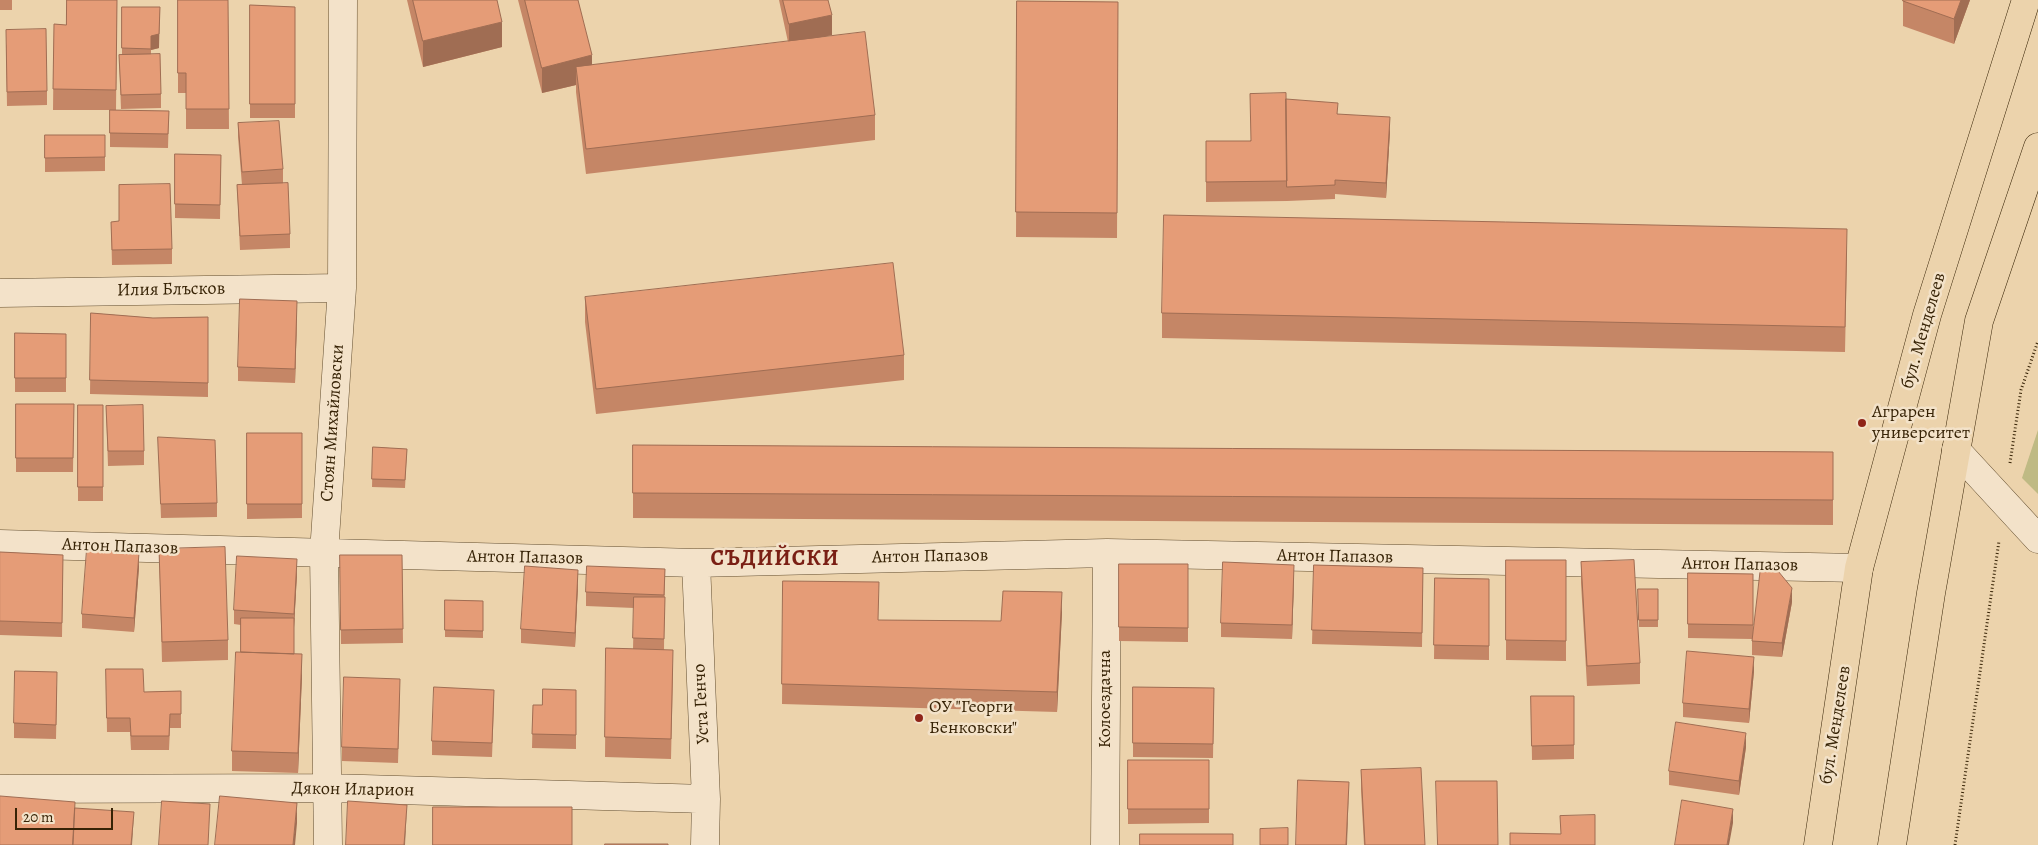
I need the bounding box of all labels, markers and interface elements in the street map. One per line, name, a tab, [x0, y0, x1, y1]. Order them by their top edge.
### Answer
street label: бул. Менделеев	[1897, 270, 1951, 392]
street label: Илия Блъсков	[117, 278, 225, 302]
street label: Стоян Михайловски	[317, 343, 349, 503]
place label: Аграрен университет	[1872, 402, 1970, 444]
marker: Аграрен университет	[1856, 417, 1868, 429]
street label: Антон Папазов	[61, 534, 179, 560]
street label: Антон Папазов	[872, 545, 988, 569]
street label: Антон Папазов	[1277, 545, 1393, 569]
street label: Антон Папазов	[467, 546, 583, 570]
district label: СЪДИЙСКИ	[710, 547, 840, 573]
street label: Антон Папазов	[1682, 553, 1798, 577]
street label: Колоездачна	[1095, 650, 1117, 748]
street label: Уста Генчо	[689, 663, 715, 745]
street label: бул. Менделеев	[1816, 664, 1856, 786]
place label: ОУ "Георги Бенковски"	[929, 697, 1017, 740]
marker: ОУ "Георги Бенковски"	[913, 712, 925, 724]
street label: Дякон Иларион	[291, 778, 415, 802]
scale bar	[18, 798, 115, 830]
text: 20 m	[23, 807, 54, 827]

